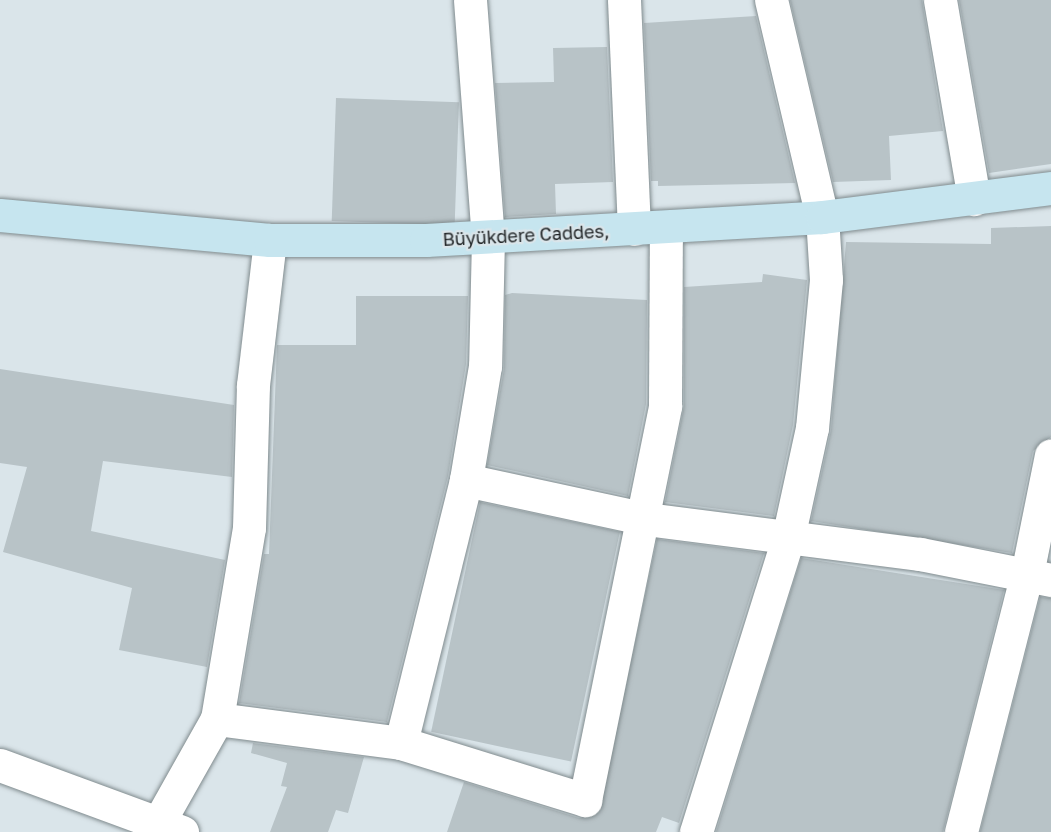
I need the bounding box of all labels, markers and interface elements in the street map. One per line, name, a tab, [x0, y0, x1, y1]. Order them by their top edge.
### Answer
street label: Büyükdere Caddes,	[442, 220, 610, 250]

